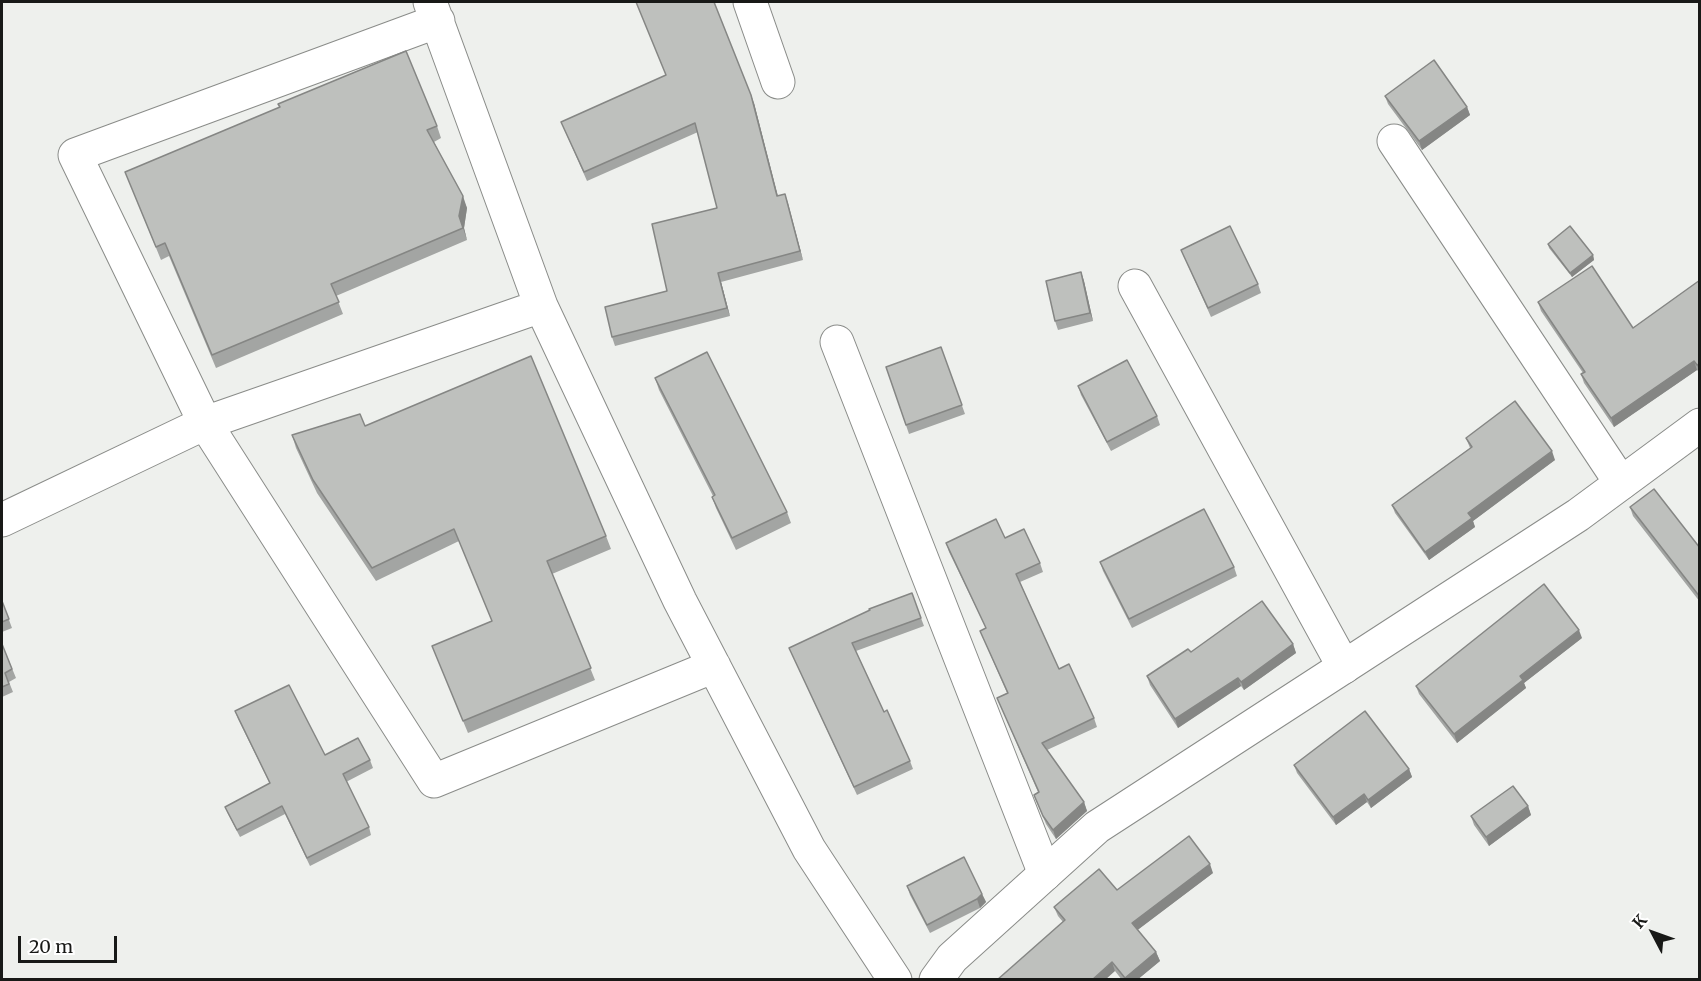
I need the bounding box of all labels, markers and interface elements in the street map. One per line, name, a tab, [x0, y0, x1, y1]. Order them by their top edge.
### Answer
north arrow	[1623, 903, 1683, 963]
text: K	[1628, 910, 1651, 932]
scale bar	[21, 924, 120, 962]
text: 20 m	[29, 935, 73, 958]

